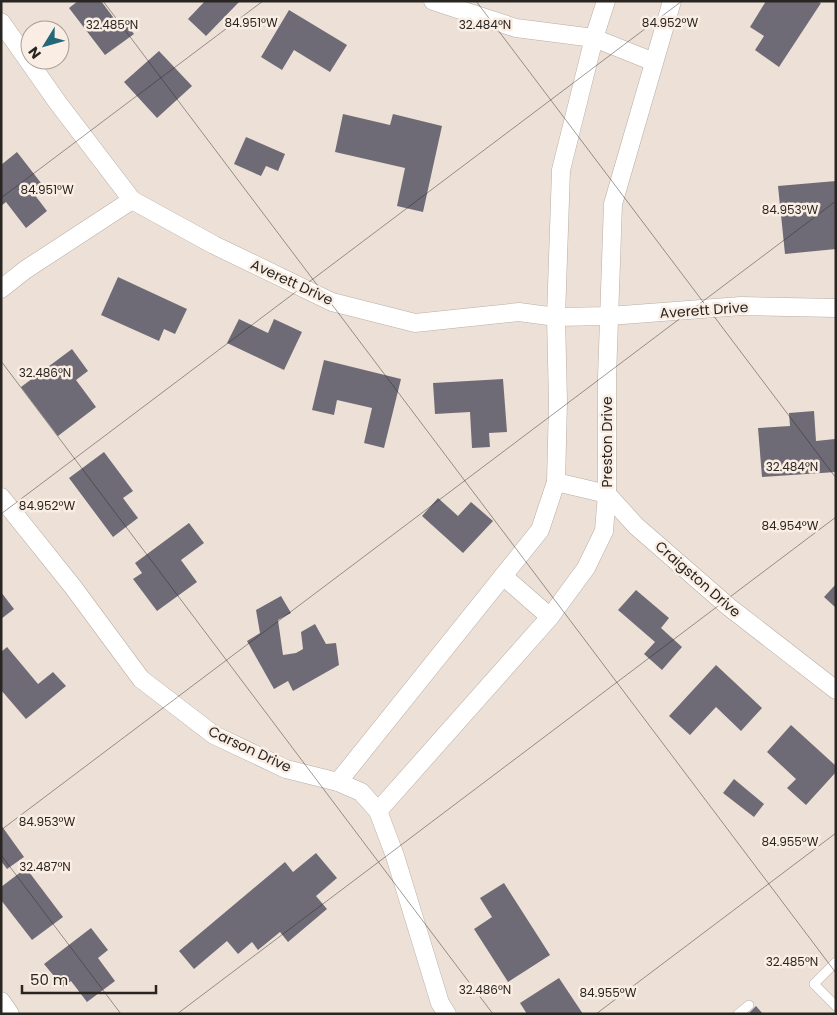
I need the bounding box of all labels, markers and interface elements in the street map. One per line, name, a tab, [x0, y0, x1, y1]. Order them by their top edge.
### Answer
text: 84.951°W	[224, 14, 278, 31]
text: 84.952°W	[642, 14, 698, 31]
text: 32.485°N	[86, 16, 138, 33]
text: 32.484°N	[459, 16, 511, 33]
north arrow	[20, 20, 70, 70]
text: N	[23, 43, 46, 63]
text: 84.951°W	[20, 181, 74, 198]
text: 84.953°W	[762, 201, 819, 218]
street label: Averett Drive	[247, 254, 337, 310]
street label: Averett Drive	[659, 297, 749, 323]
text: 32.486°N	[19, 364, 71, 381]
street label: Preston Drive	[597, 396, 617, 488]
text: 32.484°N	[766, 458, 818, 475]
text: 84.952°W	[19, 497, 75, 514]
text: 84.954°W	[762, 517, 819, 534]
street label: Craigston Drive	[651, 536, 745, 622]
street label: Carson Drive	[205, 721, 295, 777]
text: 84.953°W	[19, 813, 76, 830]
text: 84.955°W	[762, 833, 819, 850]
text: 32.487°N	[19, 858, 71, 875]
text: 32.485°N	[766, 953, 818, 970]
scale bar	[22, 962, 156, 994]
text: 50 m	[30, 969, 68, 990]
text: 32.486°N	[459, 981, 511, 998]
text: 84.955°W	[580, 984, 637, 1001]

